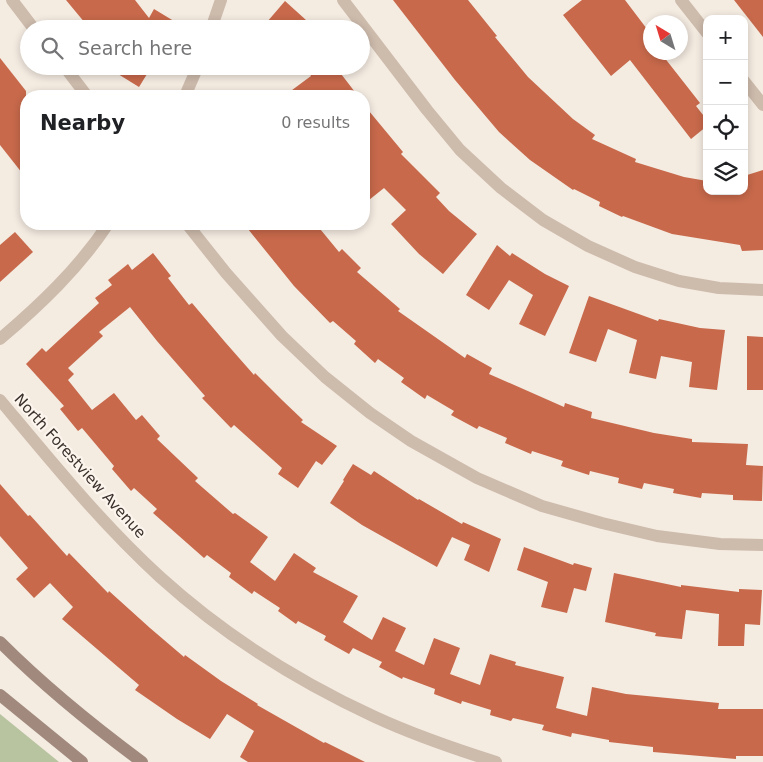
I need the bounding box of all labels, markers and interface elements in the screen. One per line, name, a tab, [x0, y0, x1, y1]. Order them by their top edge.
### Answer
north arrow	[643, 15, 688, 60]
map controls	[703, 15, 748, 195]
button: +	[703, 15, 748, 60]
search box	[20, 20, 370, 75]
icon: search	[38, 34, 66, 62]
text: Search here	[78, 37, 192, 59]
button: −	[703, 60, 748, 105]
button: locate	[703, 105, 748, 150]
text: Nearby	[40, 111, 125, 135]
text: 0 results	[281, 113, 350, 132]
button: layers	[703, 150, 748, 195]
street label: North Forestview Avenue	[10, 390, 150, 542]

